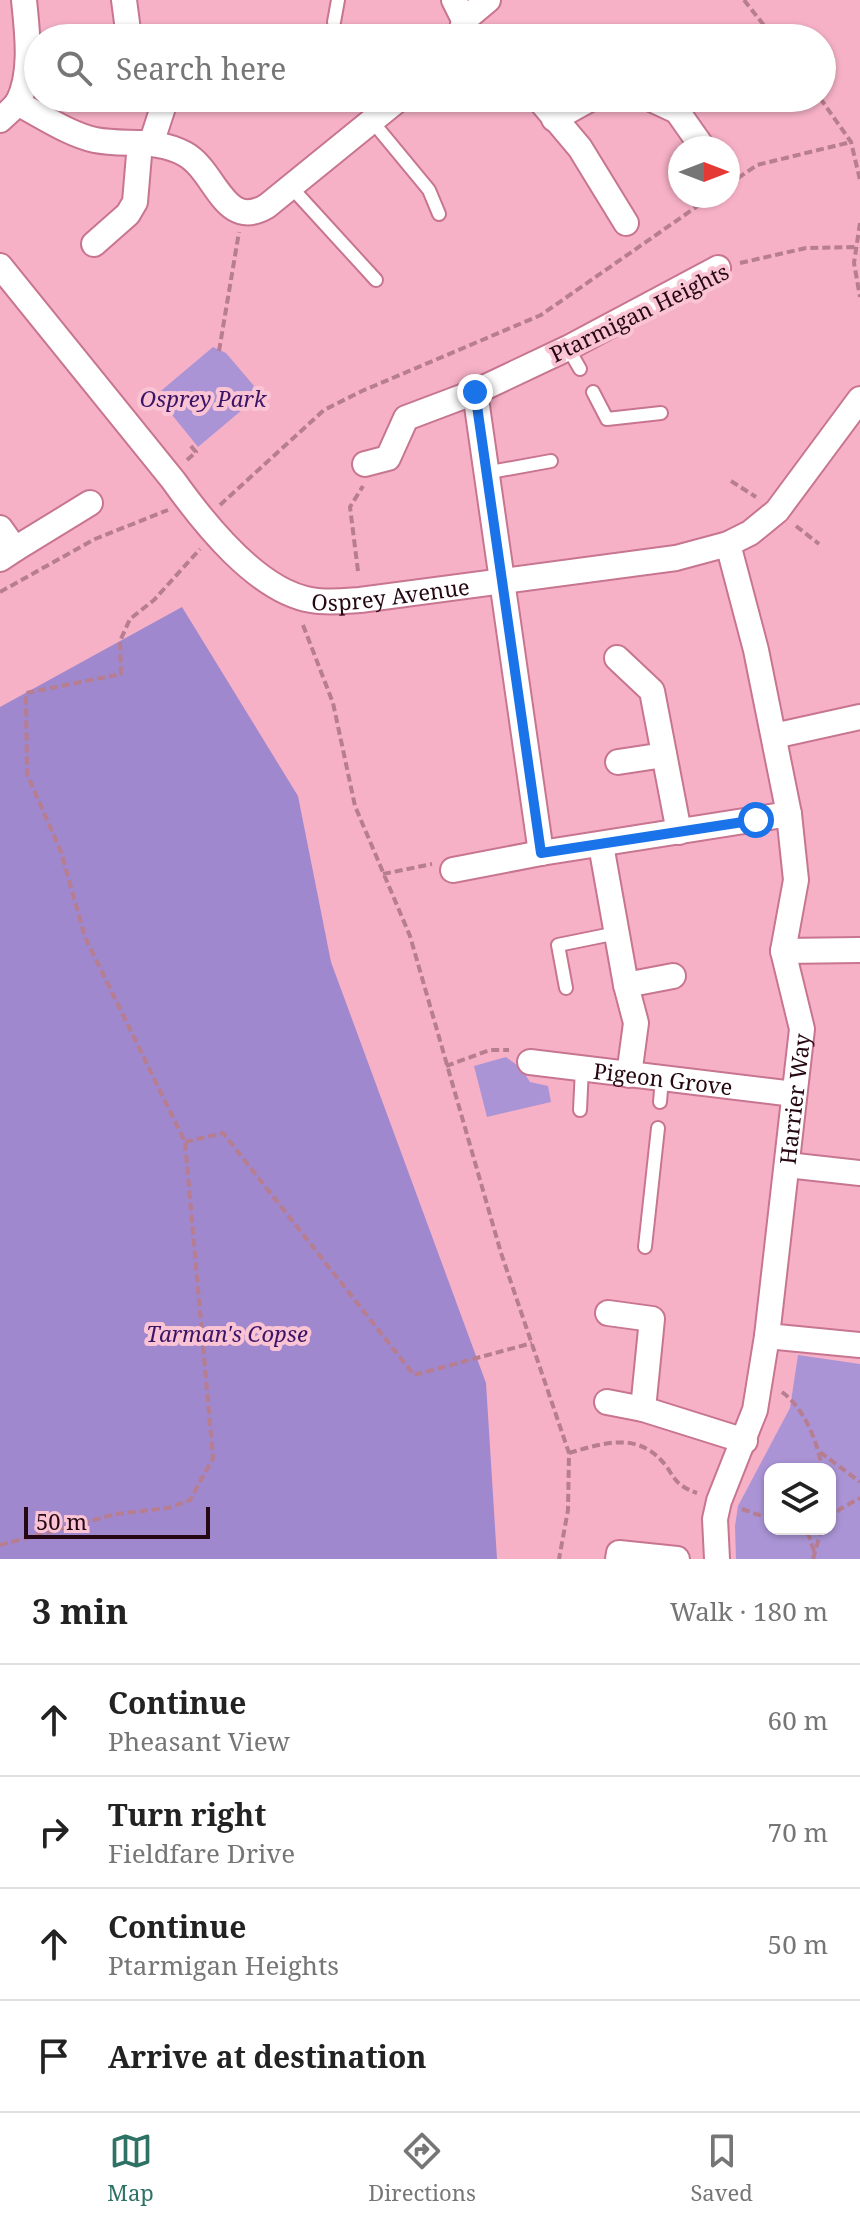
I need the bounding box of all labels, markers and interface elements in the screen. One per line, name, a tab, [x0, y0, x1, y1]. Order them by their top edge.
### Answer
search box	[24, 24, 836, 112]
icon: search	[52, 46, 96, 90]
text: Search here	[116, 48, 286, 89]
north arrow	[668, 136, 740, 208]
street label: Ptarmigan Heights	[545, 256, 733, 368]
route end	[457, 374, 493, 410]
park label: Osprey Park	[140, 383, 268, 413]
street label: Osprey Avenue	[310, 571, 471, 617]
route start	[738, 802, 774, 838]
street label: Harrier Way	[772, 1031, 816, 1166]
street label: Pigeon Grove	[592, 1055, 734, 1101]
park label: Tarman's Copse	[146, 1318, 308, 1348]
map controls	[764, 1463, 836, 1535]
button: layers	[764, 1463, 836, 1535]
scale bar	[24, 1503, 210, 1539]
text: 50 m	[36, 1506, 87, 1536]
text: 3 min	[32, 1588, 128, 1634]
text: Walk · 180 m	[670, 1593, 828, 1629]
text: Continue	[108, 1682, 246, 1723]
icon: ahead	[32, 1698, 76, 1742]
text: 60 m	[768, 1702, 828, 1738]
text: Pheasant View	[108, 1723, 290, 1759]
text: Turn right	[108, 1794, 266, 1835]
icon: right	[32, 1810, 76, 1854]
text: 70 m	[768, 1814, 828, 1850]
text: Fieldfare Drive	[108, 1835, 295, 1871]
text: Continue	[108, 1906, 246, 1947]
icon: ahead	[32, 1922, 76, 1966]
text: 50 m	[768, 1926, 828, 1962]
text: Ptarmigan Heights	[108, 1947, 339, 1983]
icon: arrive	[32, 2034, 76, 2078]
text: Arrive at destination	[108, 2036, 427, 2077]
tab: Map	[107, 2129, 154, 2207]
tab: Directions	[368, 2129, 476, 2207]
tab: Saved	[690, 2129, 753, 2207]

